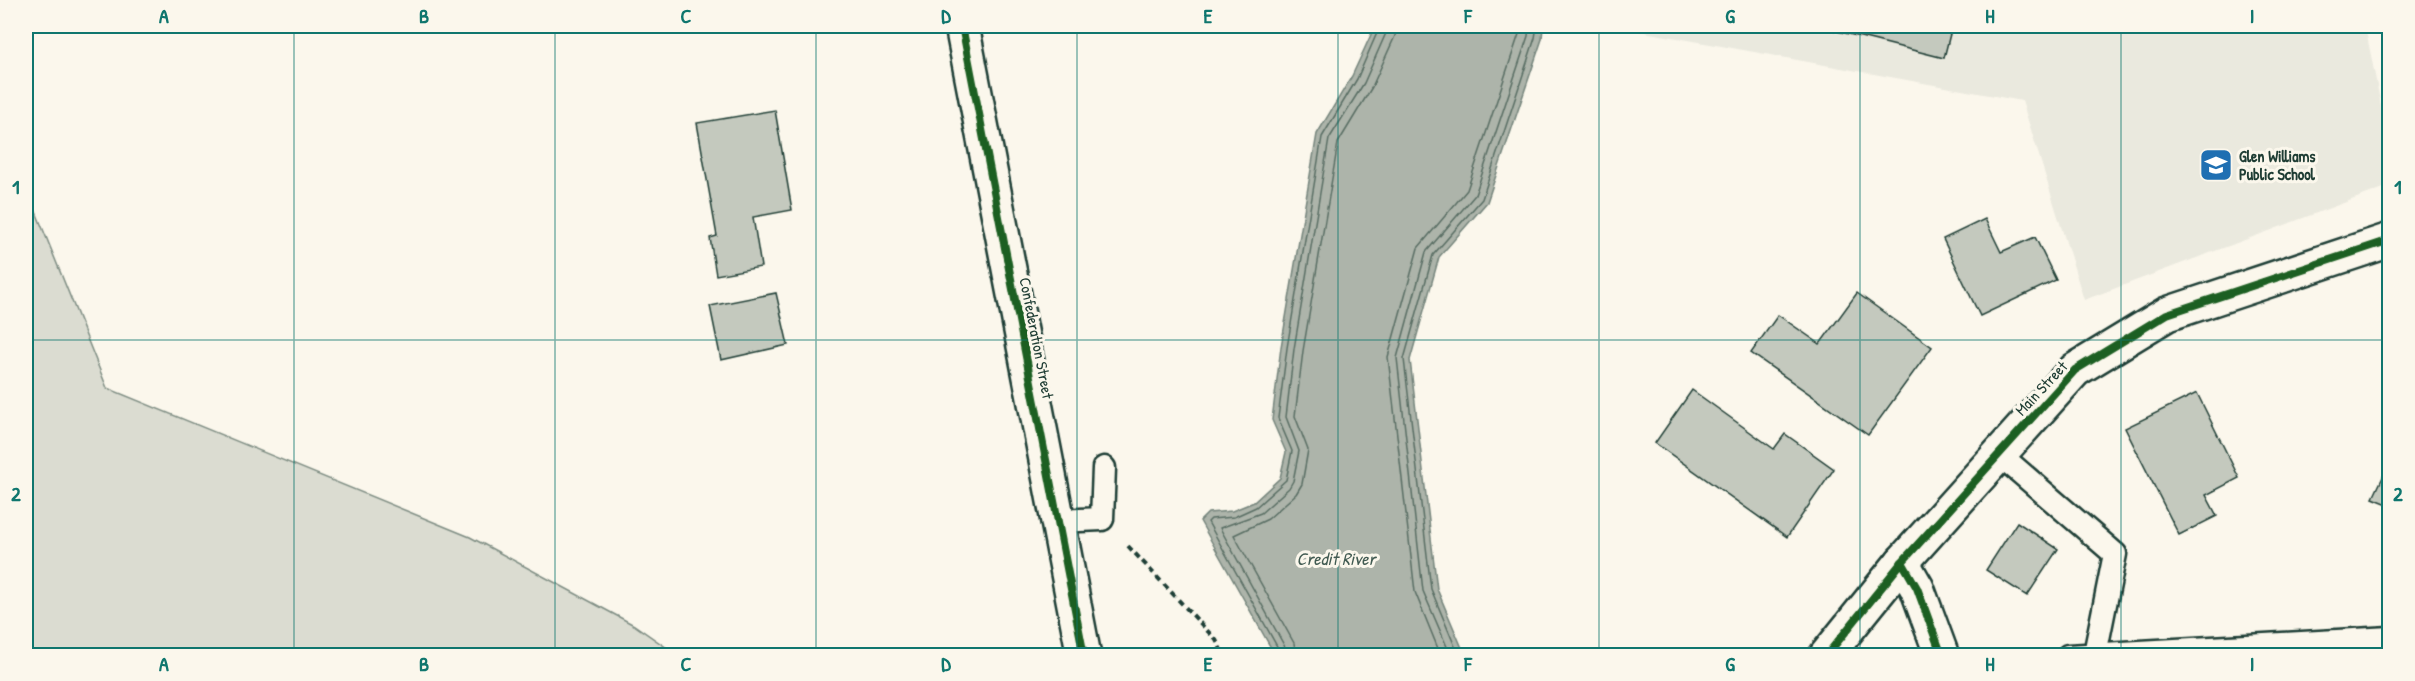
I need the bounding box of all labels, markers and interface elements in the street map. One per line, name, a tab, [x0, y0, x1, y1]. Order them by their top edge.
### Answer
text: A	[159, 2, 169, 29]
text: B	[419, 2, 429, 29]
text: C	[681, 2, 692, 29]
text: D	[941, 2, 951, 29]
text: E	[1204, 2, 1213, 29]
text: F	[1463, 2, 1473, 29]
text: G	[1725, 2, 1735, 29]
text: H	[1985, 2, 1995, 29]
text: I	[2250, 2, 2254, 29]
place label: Glen Williams Public School	[2239, 145, 2316, 185]
school or university icon: Glen Williams Public School	[2198, 147, 2234, 183]
text: 1	[12, 173, 20, 200]
text: 1	[2394, 173, 2402, 200]
street label: Confederation Street	[1014, 275, 1060, 401]
street label: Main Street	[2010, 355, 2072, 420]
text: 2	[11, 480, 21, 507]
text: 2	[2393, 480, 2403, 507]
water label: Credit River	[1297, 546, 1377, 571]
text: A	[159, 650, 169, 677]
text: B	[419, 650, 429, 677]
text: C	[681, 650, 692, 677]
text: D	[941, 650, 951, 677]
text: E	[1204, 650, 1213, 677]
text: F	[1463, 650, 1473, 677]
text: G	[1725, 650, 1735, 677]
text: H	[1985, 650, 1995, 677]
text: I	[2250, 650, 2254, 677]

